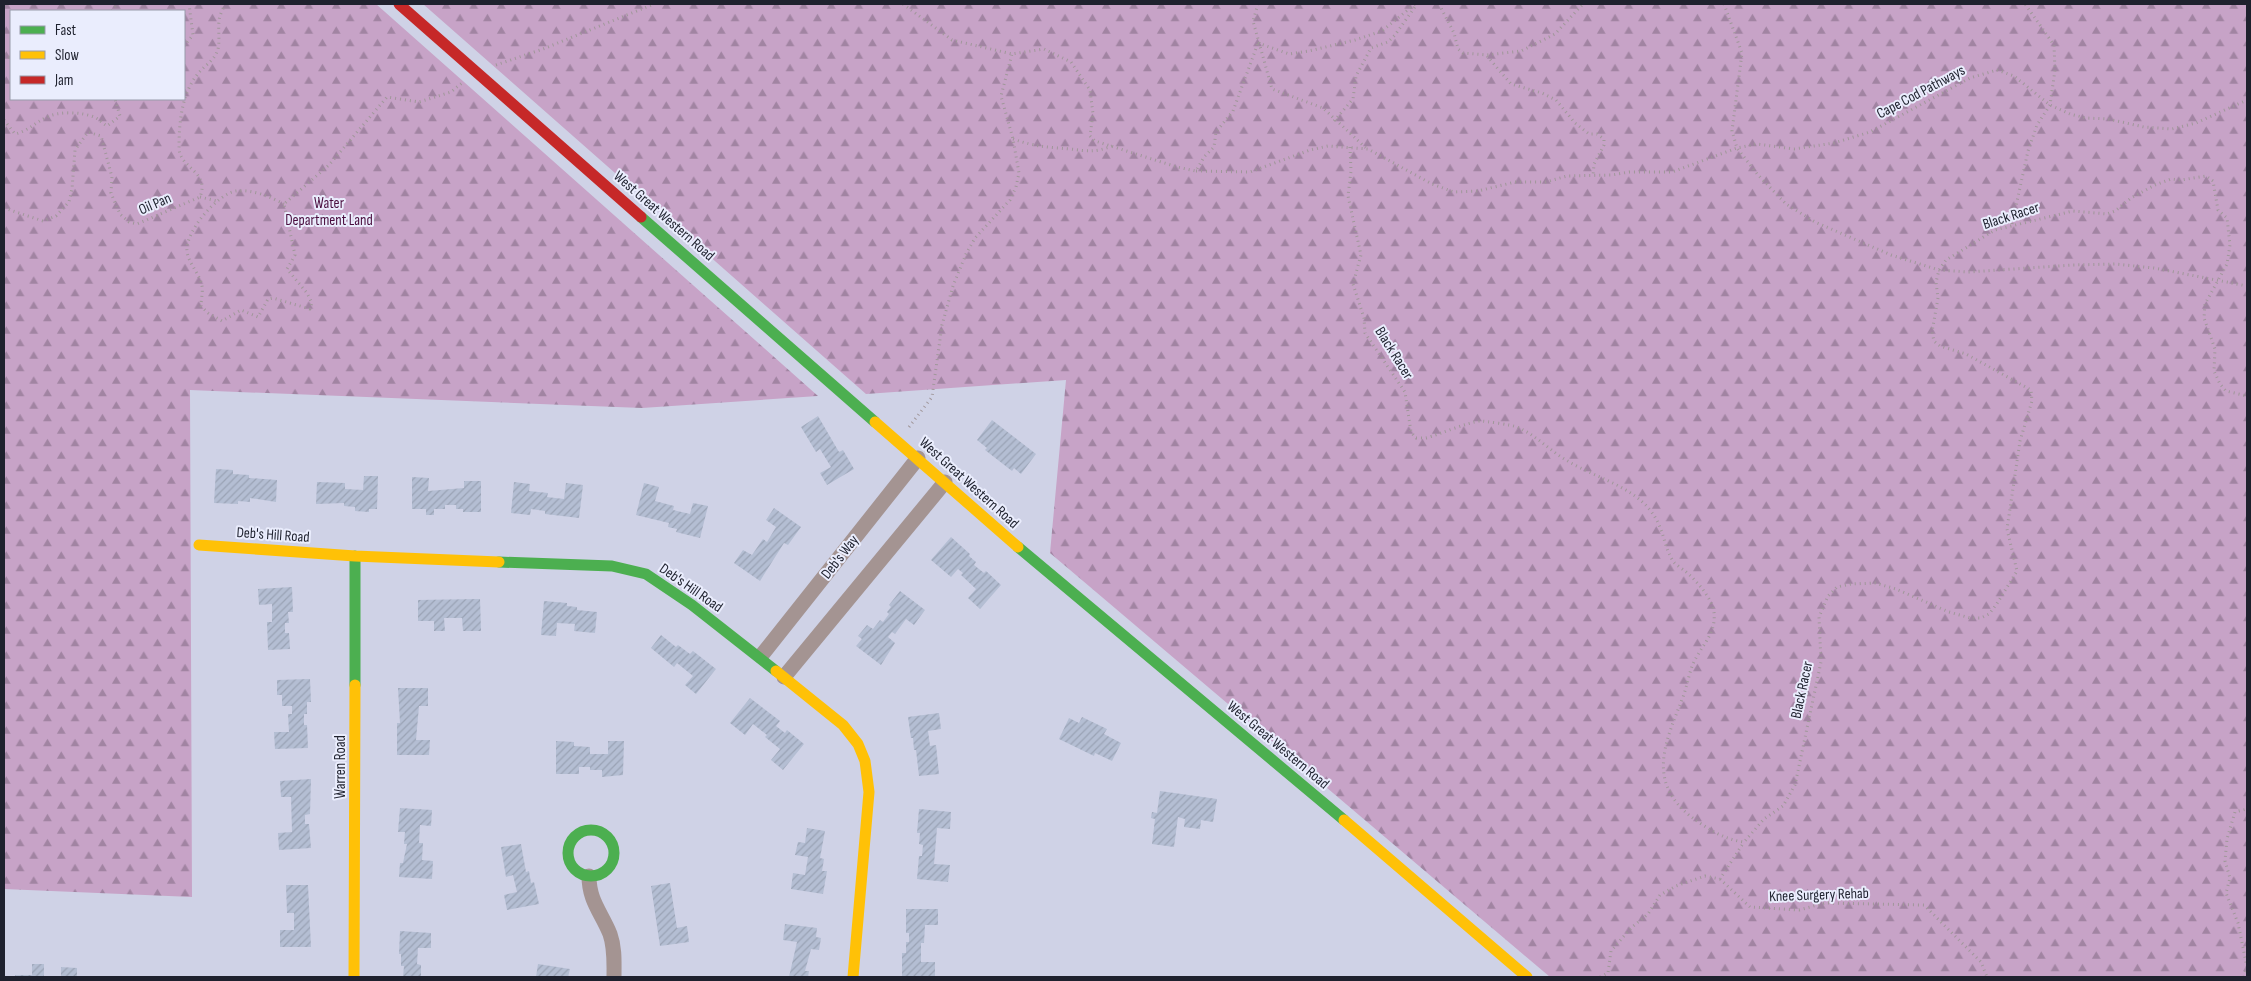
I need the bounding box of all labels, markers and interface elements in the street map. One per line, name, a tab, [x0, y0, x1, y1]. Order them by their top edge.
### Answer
legend	[10, 10, 185, 100]
text: Fast	[55, 21, 77, 40]
text: Slow	[55, 46, 79, 65]
street label: Cape Cod Pathways	[1874, 61, 1968, 123]
text: Jam	[54, 71, 73, 90]
street label: West Great Western Road	[610, 167, 718, 265]
street label: Oil Pan	[136, 189, 174, 219]
park label: Water Department Land	[285, 194, 373, 230]
street label: Black Racer	[1980, 198, 2042, 234]
street label: Black Racer	[1371, 323, 1418, 383]
street label: West Great Western Road	[915, 433, 1023, 533]
street label: Deb's Hill Road	[236, 523, 310, 547]
street label: Deb's Way	[817, 531, 863, 583]
street label: Deb's Hill Road	[656, 559, 726, 617]
street label: Black Racer	[1787, 659, 1817, 720]
street label: West Great Western Road	[1223, 697, 1333, 793]
street label: Warren Road	[331, 735, 350, 799]
street label: Knee Surgery Rehab	[1769, 884, 1869, 906]

